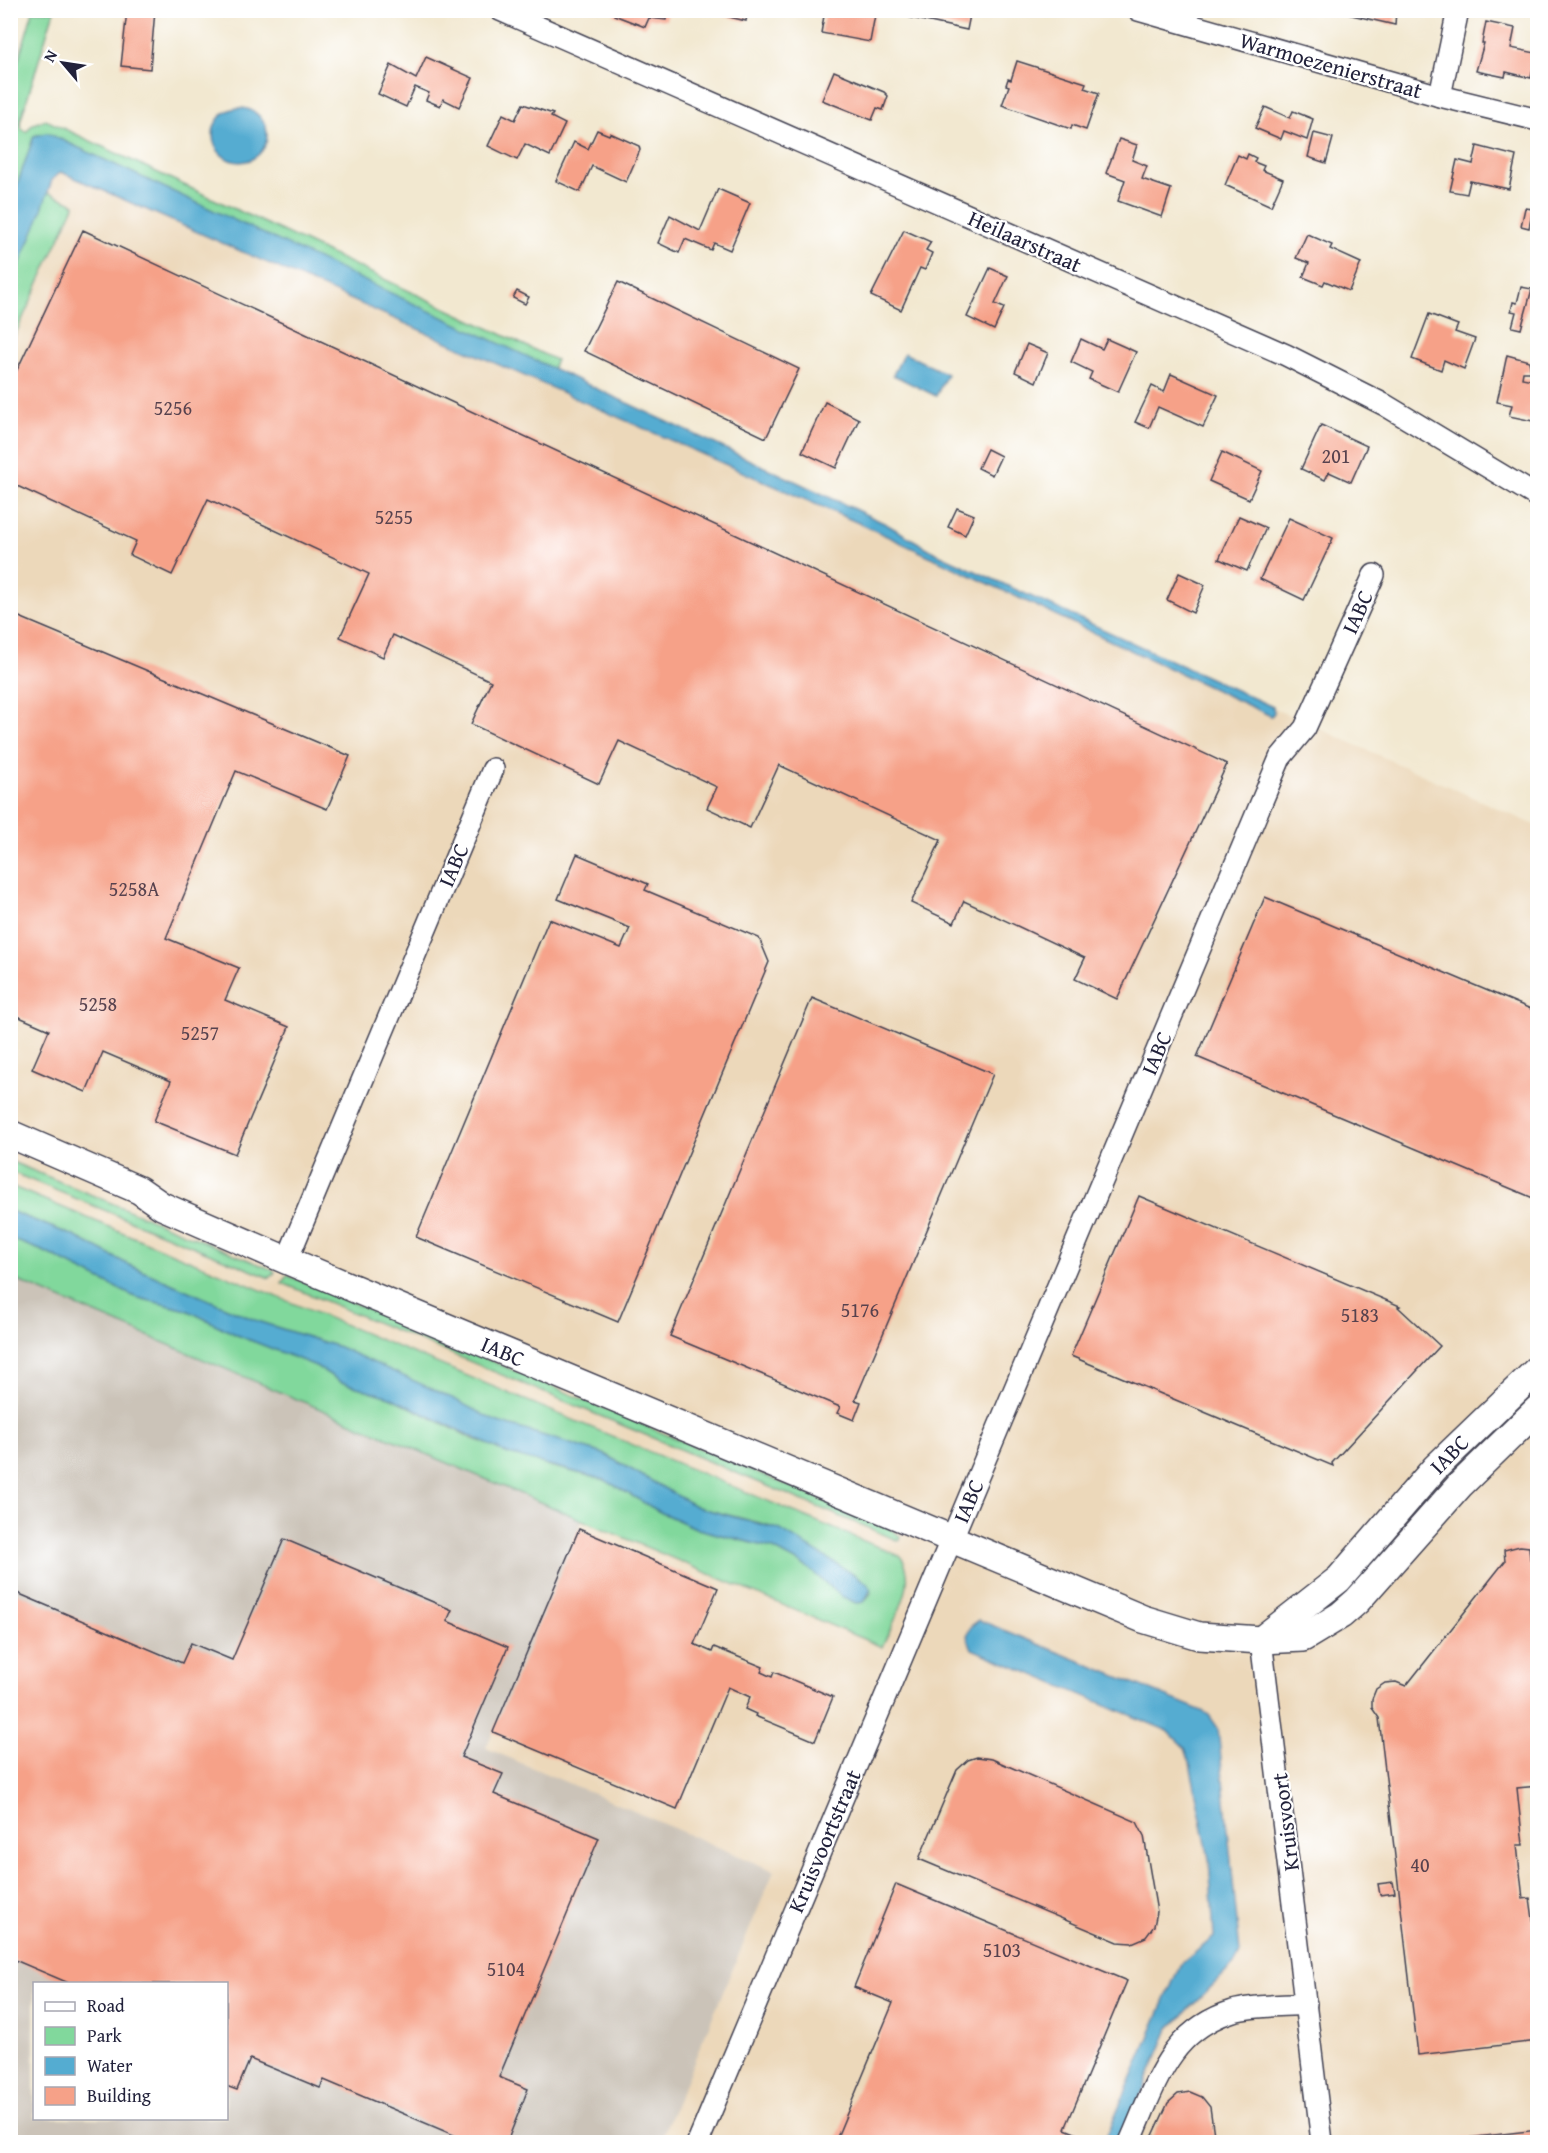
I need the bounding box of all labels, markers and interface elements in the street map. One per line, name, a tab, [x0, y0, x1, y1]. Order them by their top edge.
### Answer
street label: Warmoezenierstraat	[1236, 24, 1426, 106]
north arrow	[33, 33, 93, 93]
text: N	[37, 45, 63, 66]
street label: Heilaarstraat	[963, 202, 1087, 280]
house number: 5256	[154, 393, 192, 422]
house number: 201	[1322, 441, 1350, 470]
house number: 5255	[375, 502, 413, 531]
street label: IABC	[1333, 585, 1381, 639]
street label: IABC	[430, 838, 476, 892]
house number: 5258A	[109, 874, 159, 903]
house number: 5258	[79, 989, 117, 1018]
house number: 5257	[181, 1018, 219, 1047]
street label: IABC	[1133, 1026, 1179, 1080]
house number: 5176	[841, 1295, 879, 1324]
house number: 5183	[1341, 1300, 1379, 1329]
street label: IABC	[476, 1328, 530, 1374]
street label: IABC	[1422, 1427, 1476, 1481]
street label: IABC	[945, 1474, 991, 1528]
street label: Kruisvoortstraat	[779, 1764, 869, 1917]
street label: Kruisvoort	[1263, 1771, 1307, 1873]
house number: 40	[1410, 1850, 1430, 1879]
house number: 5103	[983, 1935, 1021, 1964]
house number: 5104	[487, 1954, 525, 1983]
legend	[33, 1982, 228, 2120]
text: Road	[87, 1992, 125, 2019]
text: Park	[87, 2022, 123, 2049]
text: Water	[87, 2052, 133, 2079]
text: Building	[87, 2082, 151, 2109]

